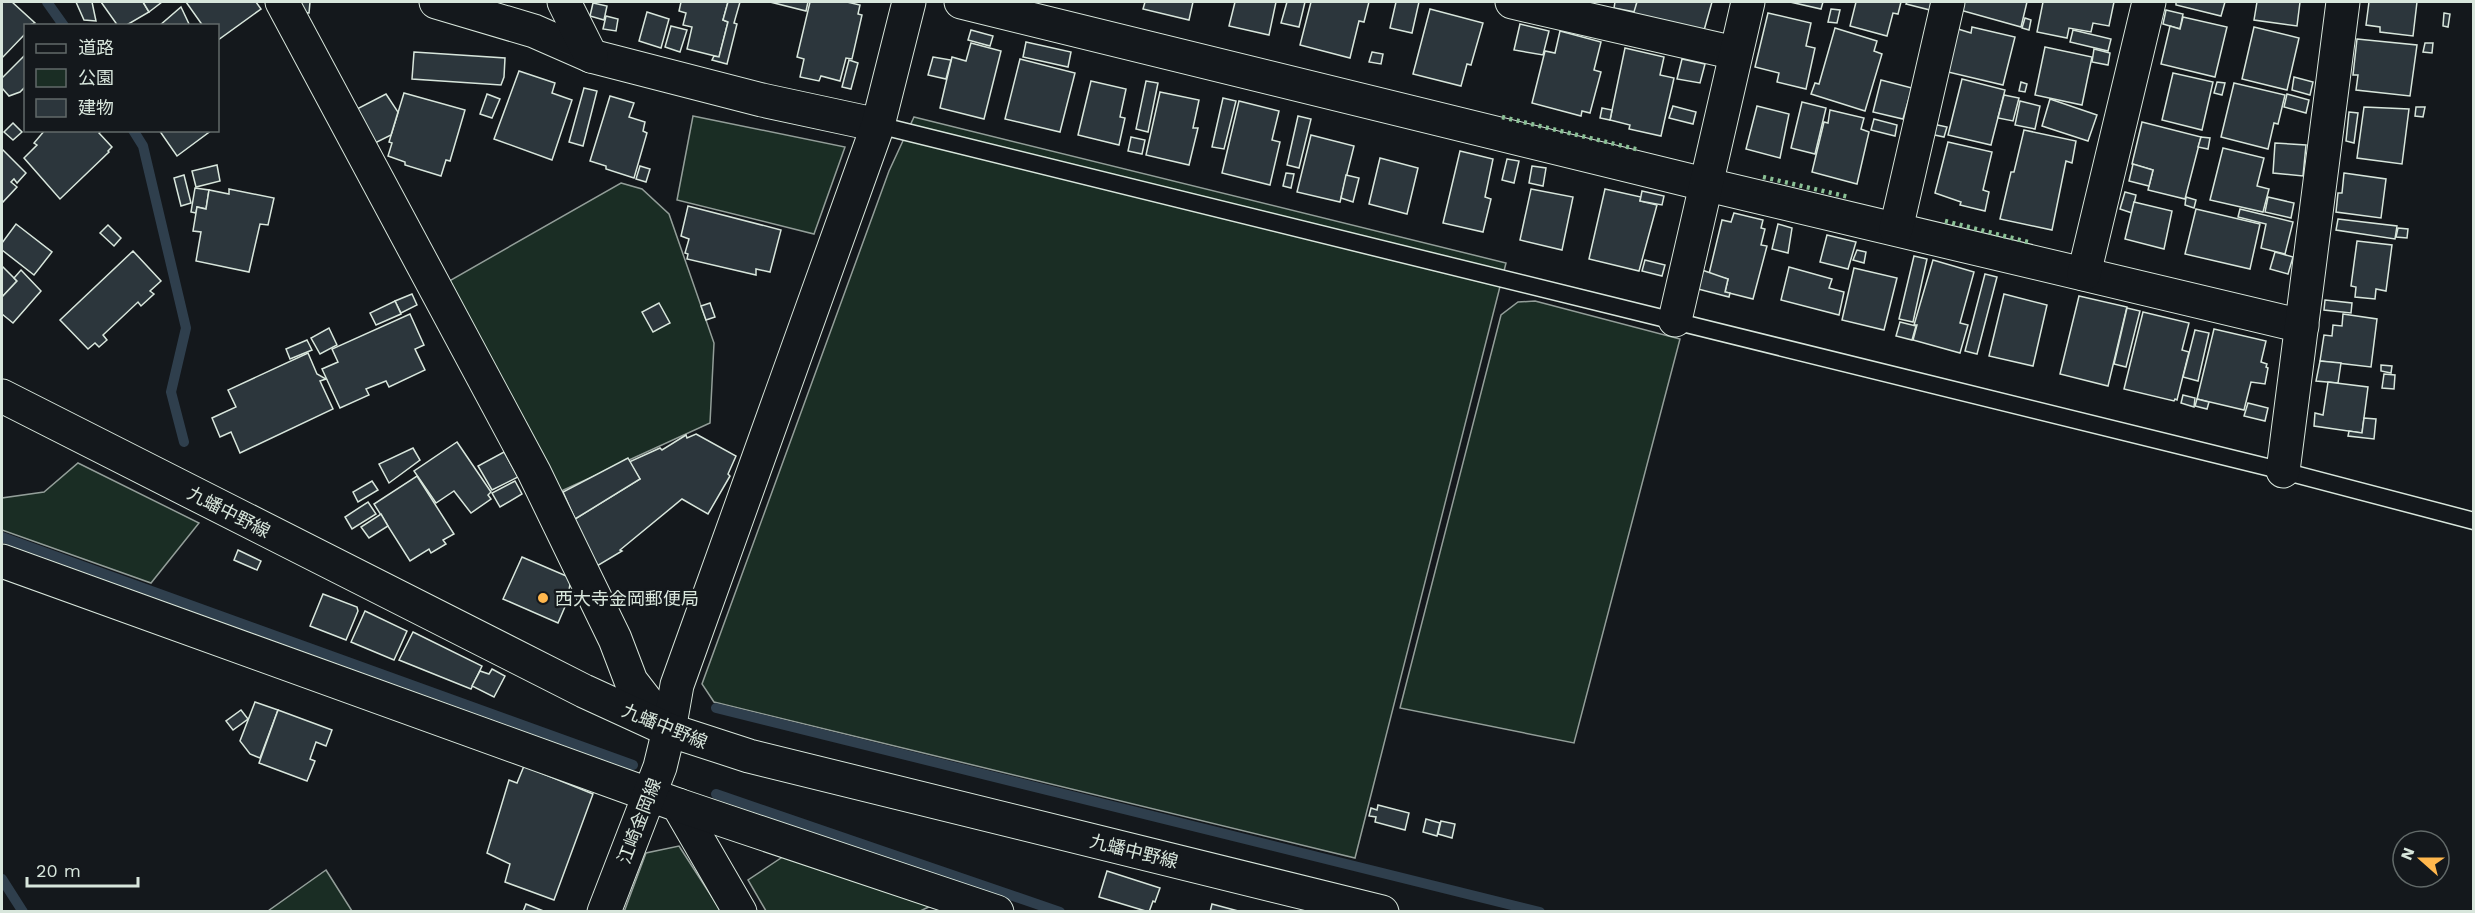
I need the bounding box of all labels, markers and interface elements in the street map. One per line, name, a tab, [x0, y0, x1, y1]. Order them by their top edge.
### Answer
legend	[24, 24, 219, 132]
text: 道路	[78, 37, 114, 58]
text: 公園	[78, 67, 114, 88]
text: 建物	[78, 97, 114, 118]
street label: 九蟠中野線	[184, 482, 274, 542]
place label: 西大寺金岡郵便局	[555, 588, 699, 609]
marker: 西大寺金岡郵便局	[536, 591, 550, 605]
street label: 九蟠中野線	[619, 699, 711, 753]
street label: 江崎金岡線	[613, 775, 665, 867]
north arrow	[2391, 829, 2451, 889]
street label: 九蟠中野線	[1088, 830, 1180, 872]
text: N	[2396, 845, 2418, 863]
scale bar	[27, 850, 138, 888]
text: 20 m	[36, 860, 81, 881]

